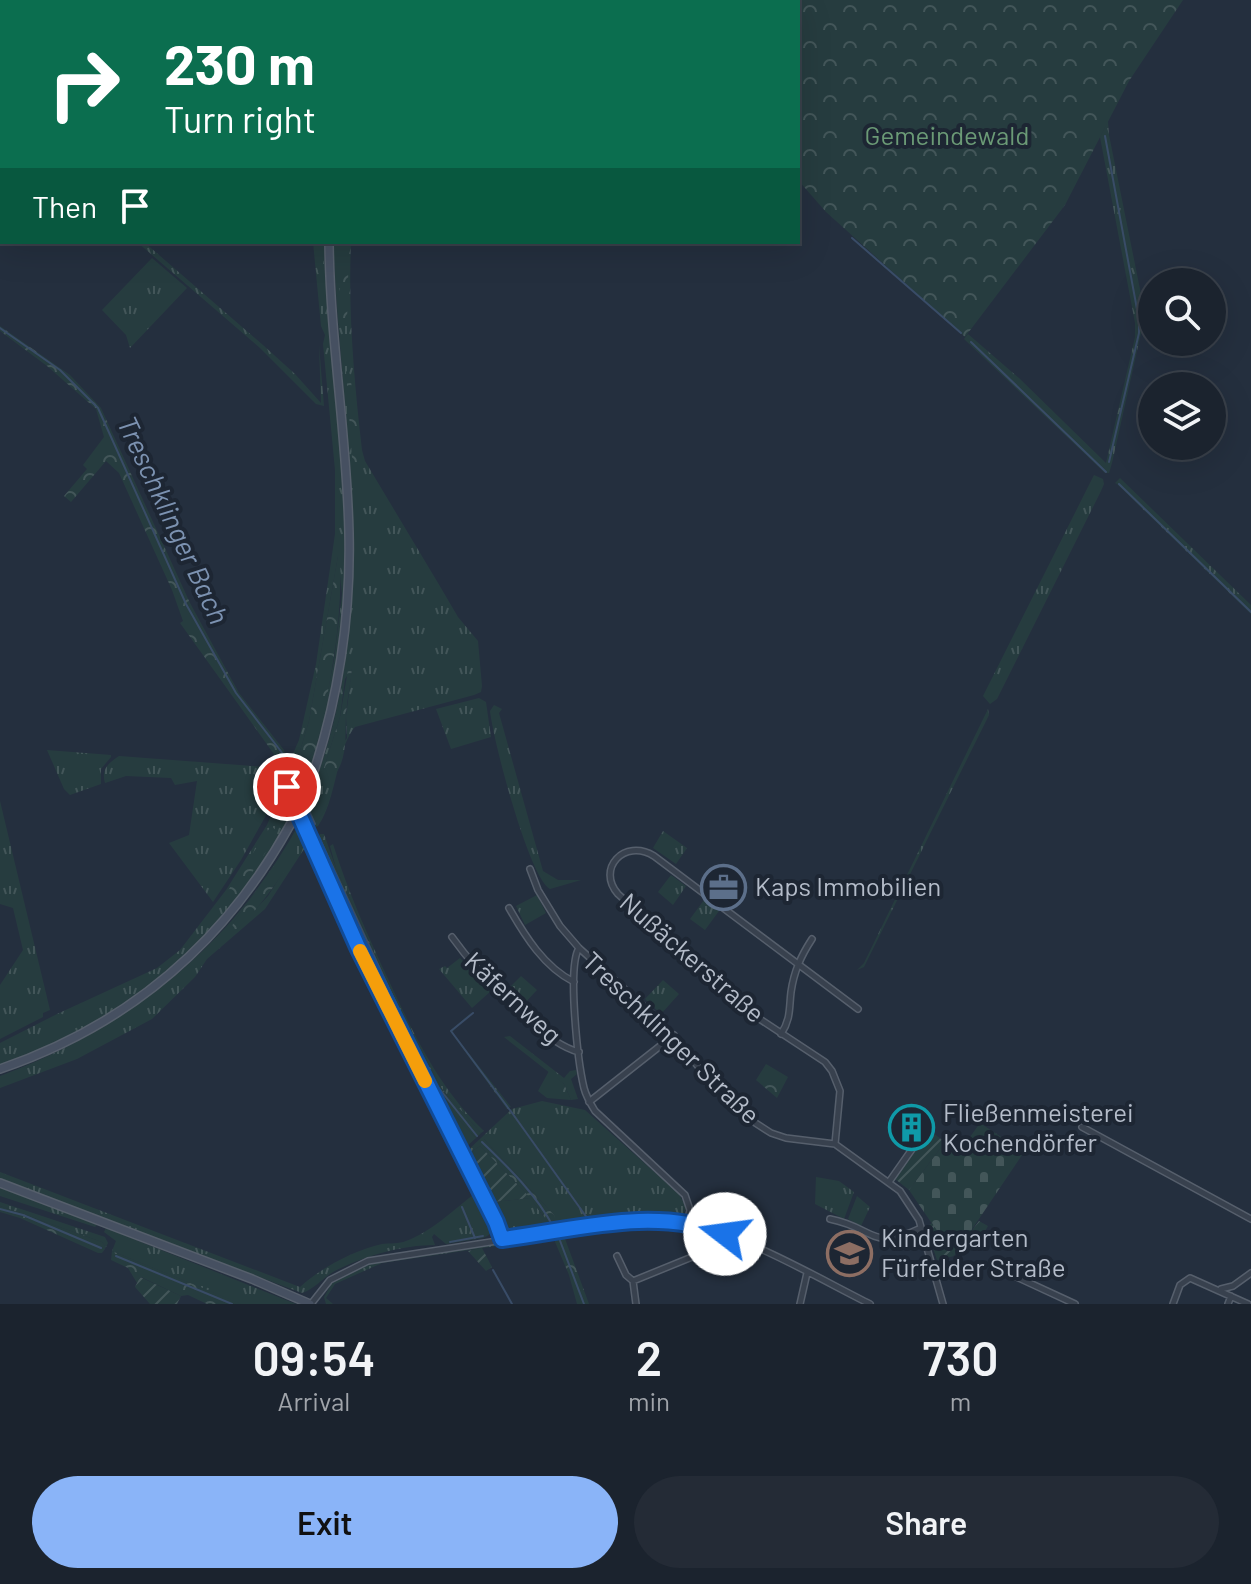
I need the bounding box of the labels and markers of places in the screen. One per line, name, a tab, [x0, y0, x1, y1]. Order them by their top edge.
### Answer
pin	[253, 753, 321, 821]
office icon: Kaps Immobilien	[700, 863, 748, 911]
place label: Kaps Immobilien	[755, 870, 941, 901]
place label: Fließenmeisterei Kochendörfer	[943, 1096, 1134, 1157]
building icon: Fließenmeisterei Kochendörfer	[888, 1104, 936, 1152]
place label: Kindergarten Fürfelder Straße	[881, 1221, 1066, 1282]
school or university icon: Kindergarten Fürfelder Straße	[826, 1229, 874, 1277]

